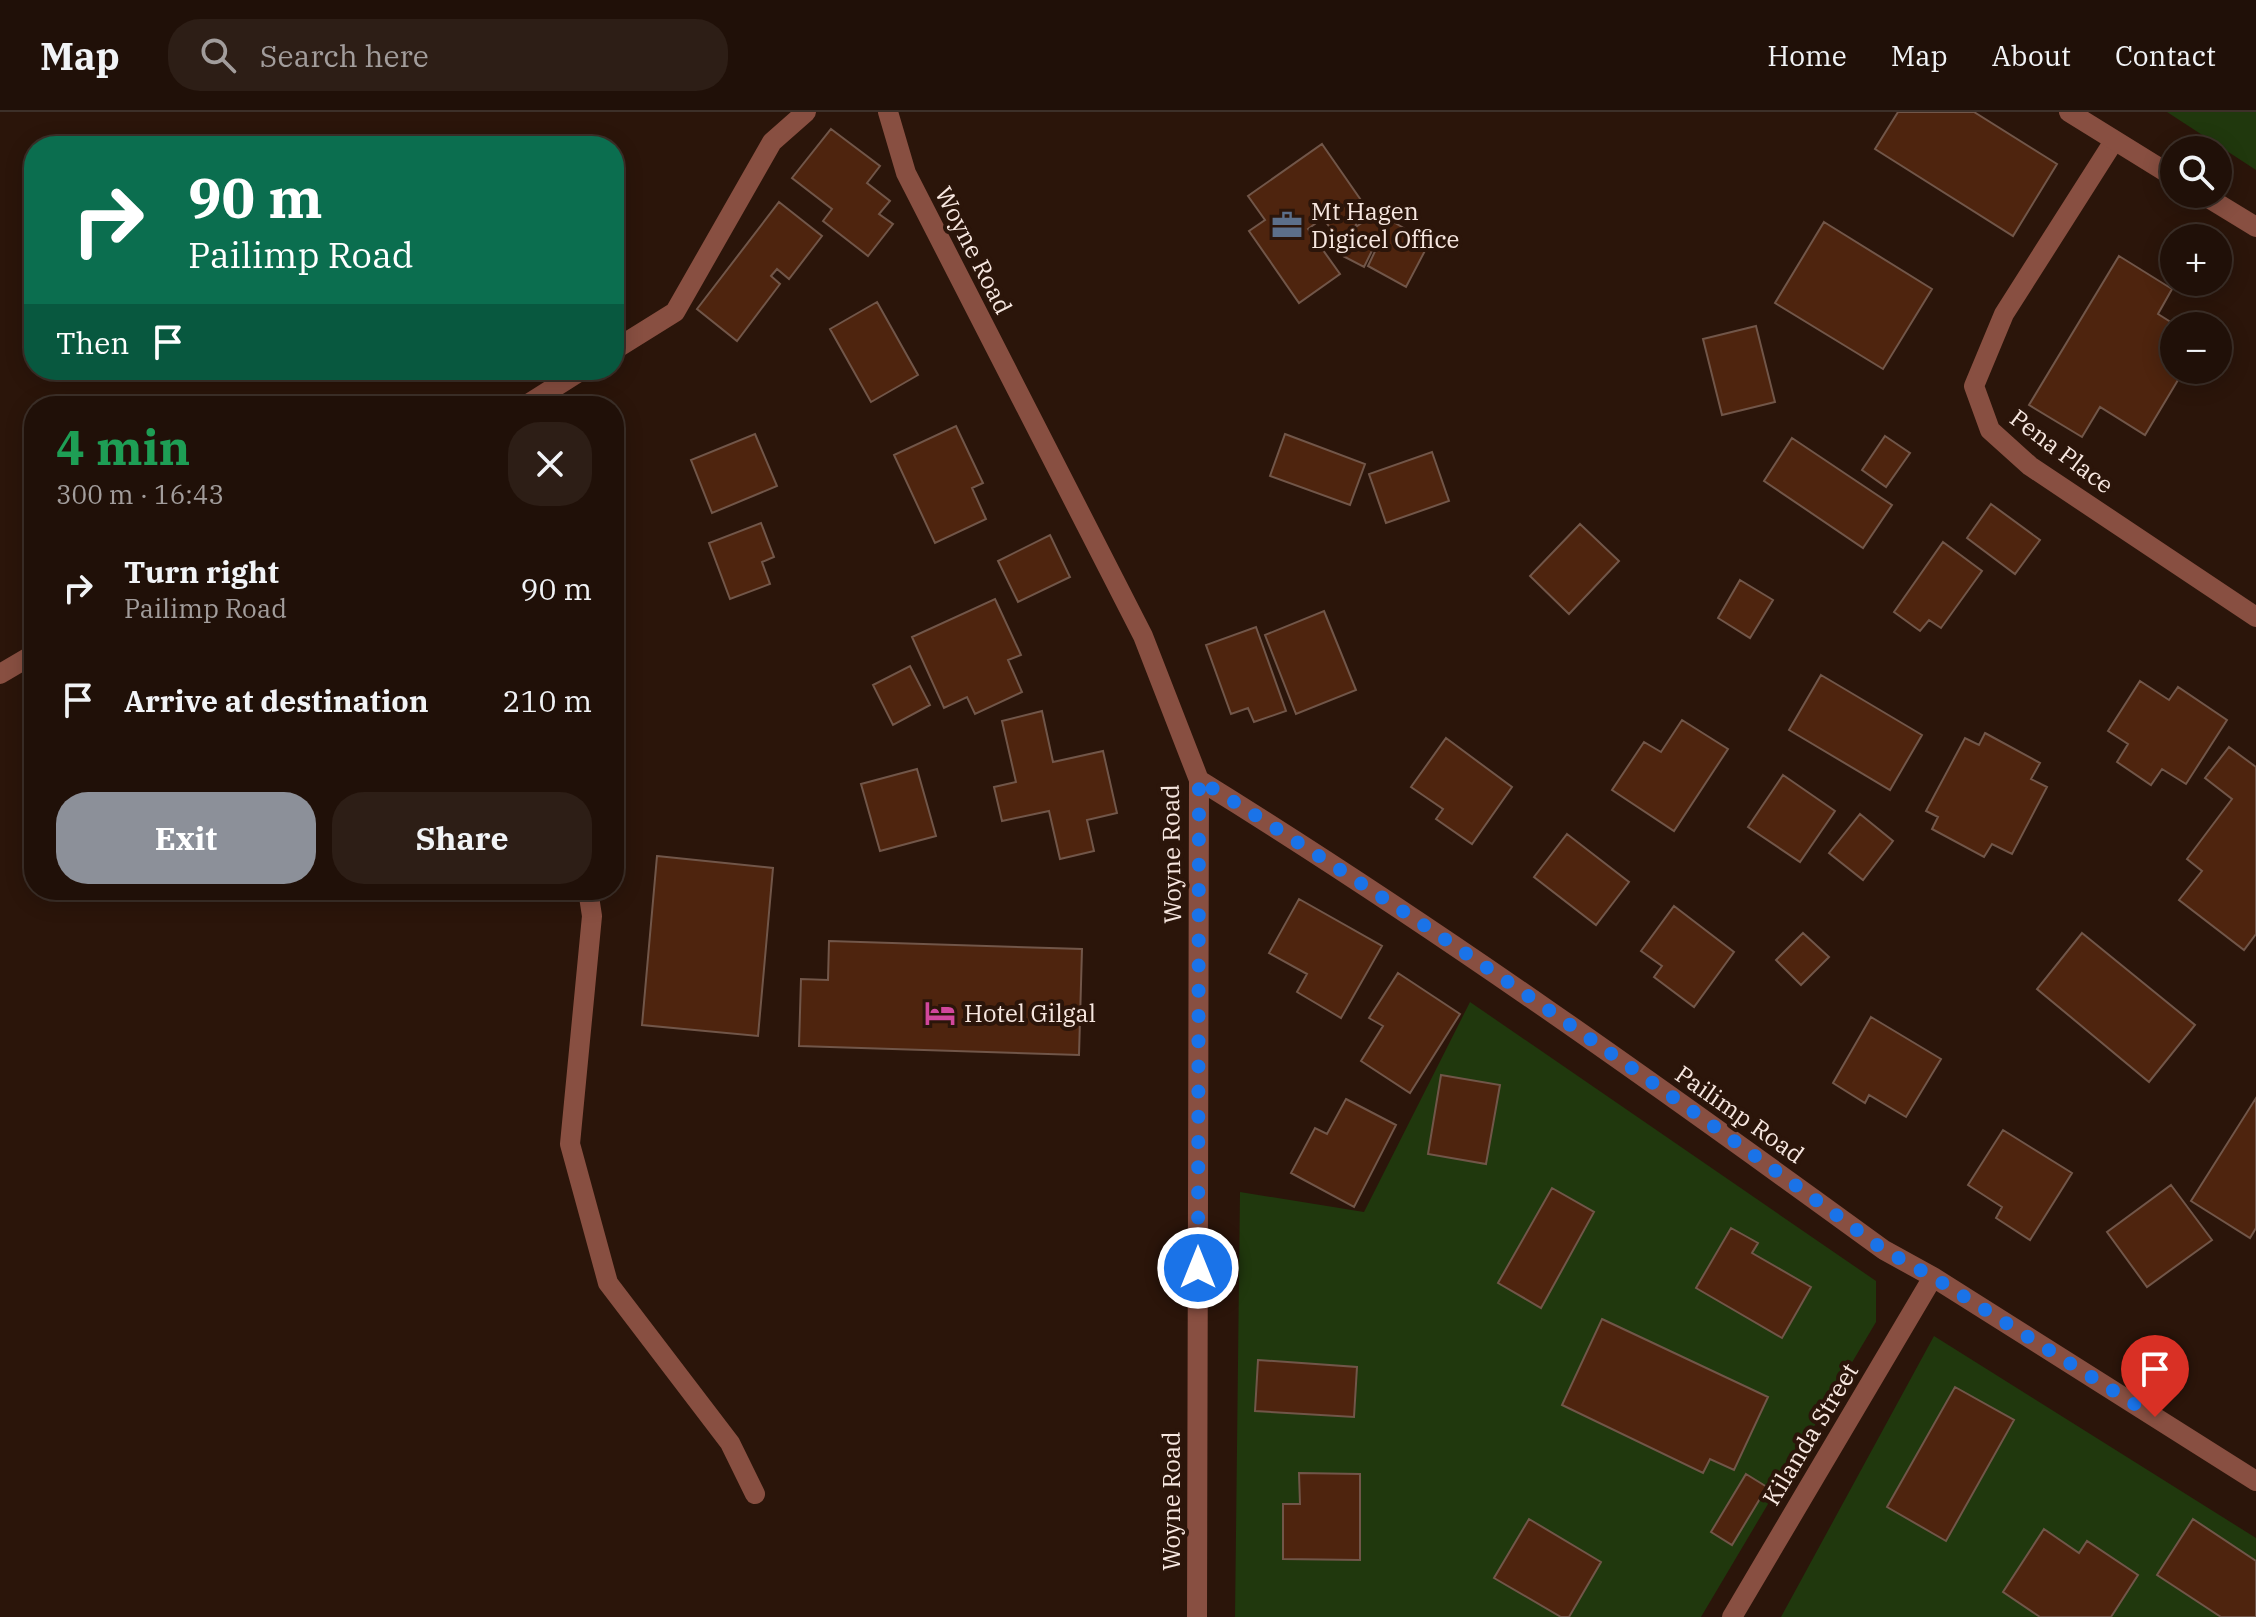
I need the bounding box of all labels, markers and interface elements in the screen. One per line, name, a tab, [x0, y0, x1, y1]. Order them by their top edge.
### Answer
search box	[168, 19, 728, 91]
text: Map	[40, 31, 120, 80]
icon: search	[196, 33, 240, 77]
text: Search here	[260, 36, 429, 75]
text: Home	[1767, 37, 1847, 74]
text: Map	[1891, 37, 1948, 74]
text: About	[1992, 37, 2071, 74]
text: Contact	[2115, 37, 2216, 74]
map controls	[2160, 136, 2232, 384]
button: search	[2160, 136, 2232, 208]
text: 90 m	[188, 161, 323, 233]
icon: right	[56, 168, 160, 272]
street label: Woyne Road	[928, 181, 1020, 319]
place label: Mt Hagen Digicel Office	[1311, 195, 1460, 255]
office icon: Mt Hagen Digicel Office	[1270, 208, 1304, 242]
button: +	[2160, 224, 2232, 296]
text: Pailimp Road	[188, 231, 414, 278]
button: −	[2160, 312, 2232, 384]
icon: arrive	[146, 320, 190, 364]
text: Then	[56, 323, 130, 362]
street label: Pena Place	[2004, 402, 2120, 500]
text: 4 min	[56, 416, 190, 478]
button: close	[508, 422, 592, 506]
text: 300 m · 16:43	[56, 477, 224, 511]
text: Turn right	[124, 552, 279, 591]
icon: right	[56, 566, 100, 610]
text: 90 m	[520, 569, 592, 608]
text: Pailimp Road	[124, 591, 287, 625]
icon: arrive	[56, 678, 100, 722]
text: Arrive at destination	[124, 681, 429, 720]
text: 210 m	[502, 681, 592, 720]
street label: Woyne Road	[1154, 784, 1188, 924]
button: Exit	[56, 792, 316, 884]
button: Share	[332, 792, 592, 884]
hotel icon: Hotel Gilgal	[923, 996, 957, 1030]
place label: Hotel Gilgal	[964, 997, 1096, 1029]
street label: Pailimp Road	[1669, 1058, 1811, 1170]
position arrow	[1156, 1226, 1240, 1310]
pin	[2121, 1335, 2189, 1417]
icon: arrive	[2133, 1347, 2177, 1391]
street label: Kilanda Street	[1755, 1357, 1865, 1511]
street label: Woyne Road	[1155, 1431, 1187, 1571]

